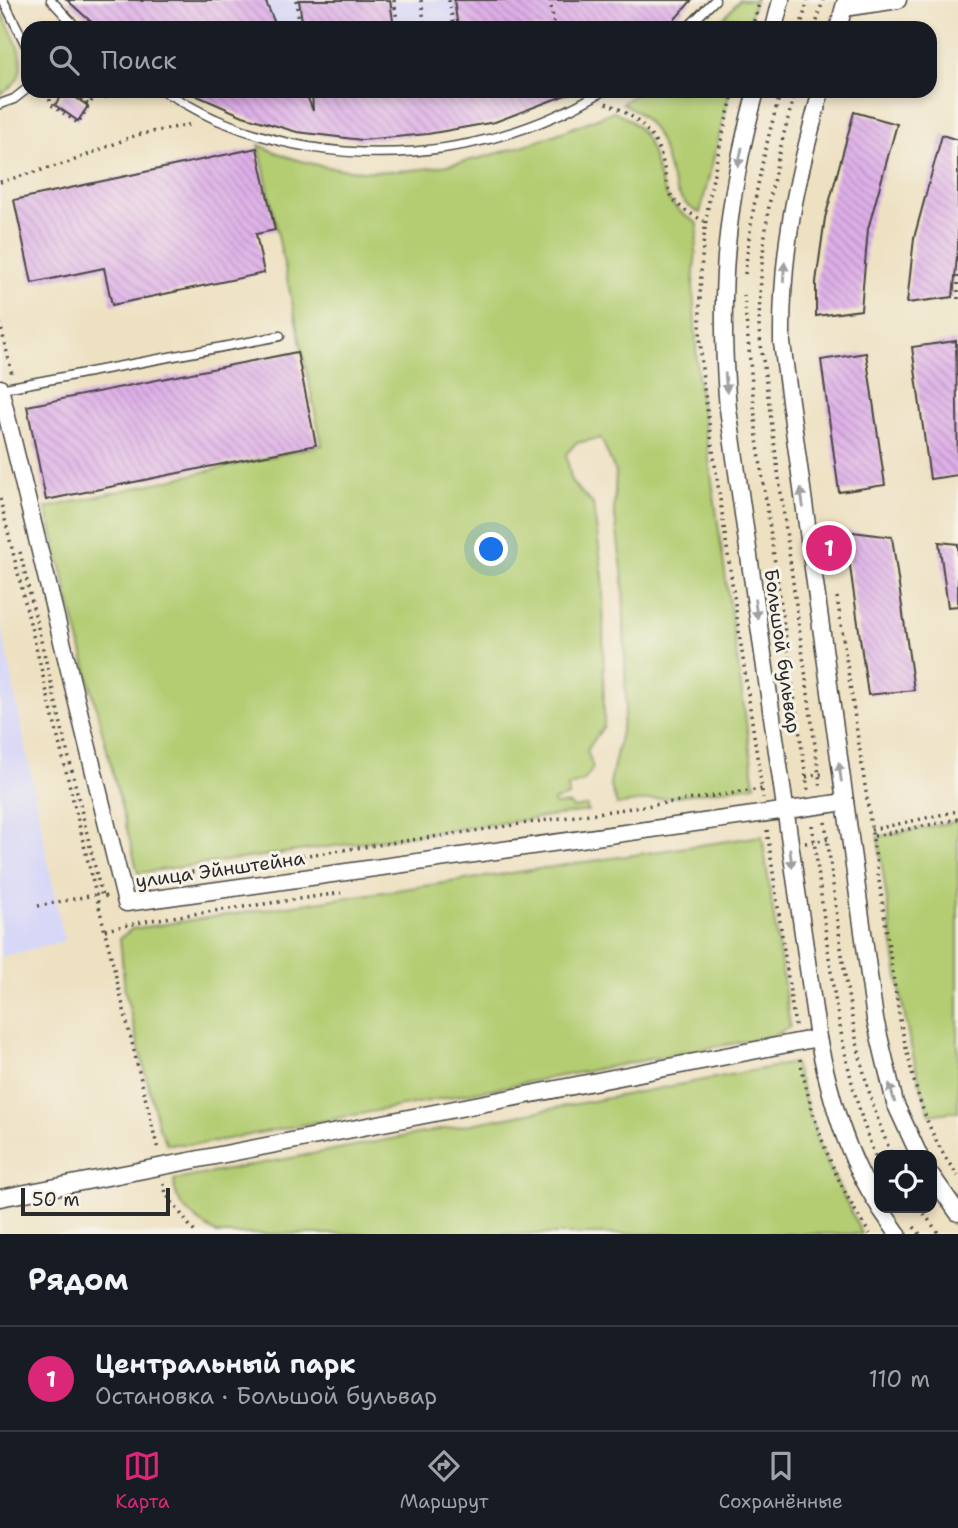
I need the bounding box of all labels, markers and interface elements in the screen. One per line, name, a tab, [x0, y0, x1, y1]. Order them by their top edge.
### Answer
search box	[21, 21, 937, 98]
icon: search	[45, 41, 83, 79]
text: Поиск	[101, 42, 177, 77]
one-way arrow	[735, 146, 746, 168]
one-way arrow	[778, 261, 789, 283]
one-way arrow	[721, 372, 732, 394]
one-way arrow	[796, 487, 807, 509]
pin: 1	[806, 522, 852, 574]
your location	[474, 532, 508, 566]
street label: Большой бульвар	[759, 567, 806, 735]
one-way arrow	[751, 598, 762, 620]
one-way arrow	[835, 761, 846, 783]
street label: улица Эйнштейна	[134, 845, 306, 894]
one-way arrow	[786, 847, 797, 869]
one-way arrow	[887, 1082, 897, 1103]
map controls	[874, 1150, 937, 1213]
button: locate	[874, 1150, 937, 1213]
scale bar	[21, 1185, 170, 1217]
text: 50 m	[32, 1187, 80, 1212]
text: Рядом	[28, 1259, 128, 1300]
text: Центральный парк	[95, 1346, 356, 1381]
text: 1	[46, 1364, 56, 1394]
text: 110 m	[868, 1364, 930, 1394]
text: Остановка · Большой бульвар	[95, 1381, 437, 1411]
tab: Карта	[115, 1447, 170, 1514]
tab: Маршрут	[400, 1447, 488, 1514]
tab: Сохранённые	[719, 1447, 843, 1514]

